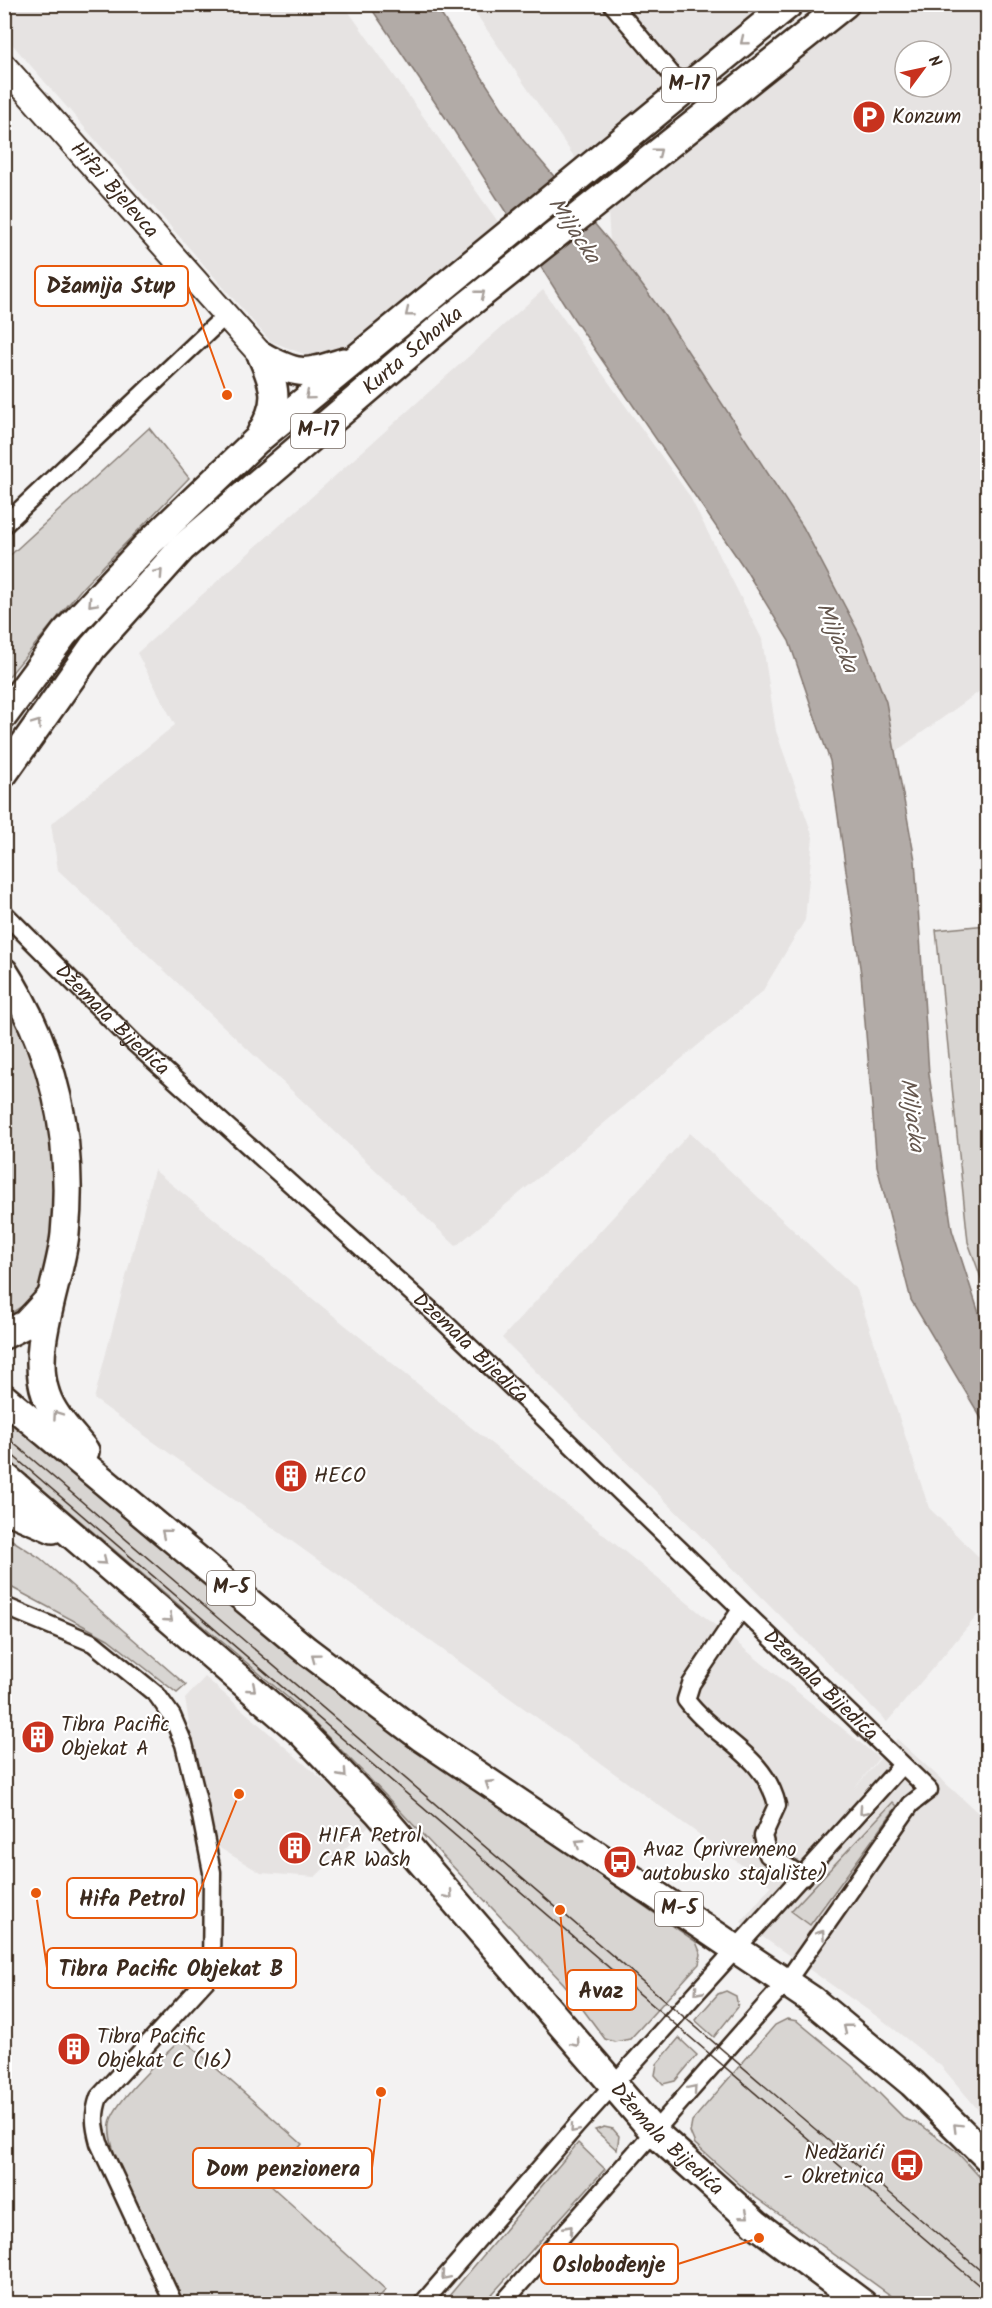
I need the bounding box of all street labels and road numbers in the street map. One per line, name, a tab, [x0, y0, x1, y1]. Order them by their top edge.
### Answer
road number: M-17	[662, 68, 716, 102]
street label: Hifzi Bjelevca	[62, 134, 167, 246]
street label: Kurta Schorka	[355, 298, 470, 404]
road number: M-17	[291, 414, 345, 448]
street label: Džemala Bijedića	[47, 956, 177, 1084]
street label: Džemala Bijedića	[405, 1284, 536, 1412]
road number: M-5	[207, 1571, 255, 1605]
street label: Džemala Bijedića	[755, 1621, 886, 1749]
road number: M-5	[655, 1892, 703, 1926]
street label: Džemala Bijedića	[602, 2075, 731, 2204]

